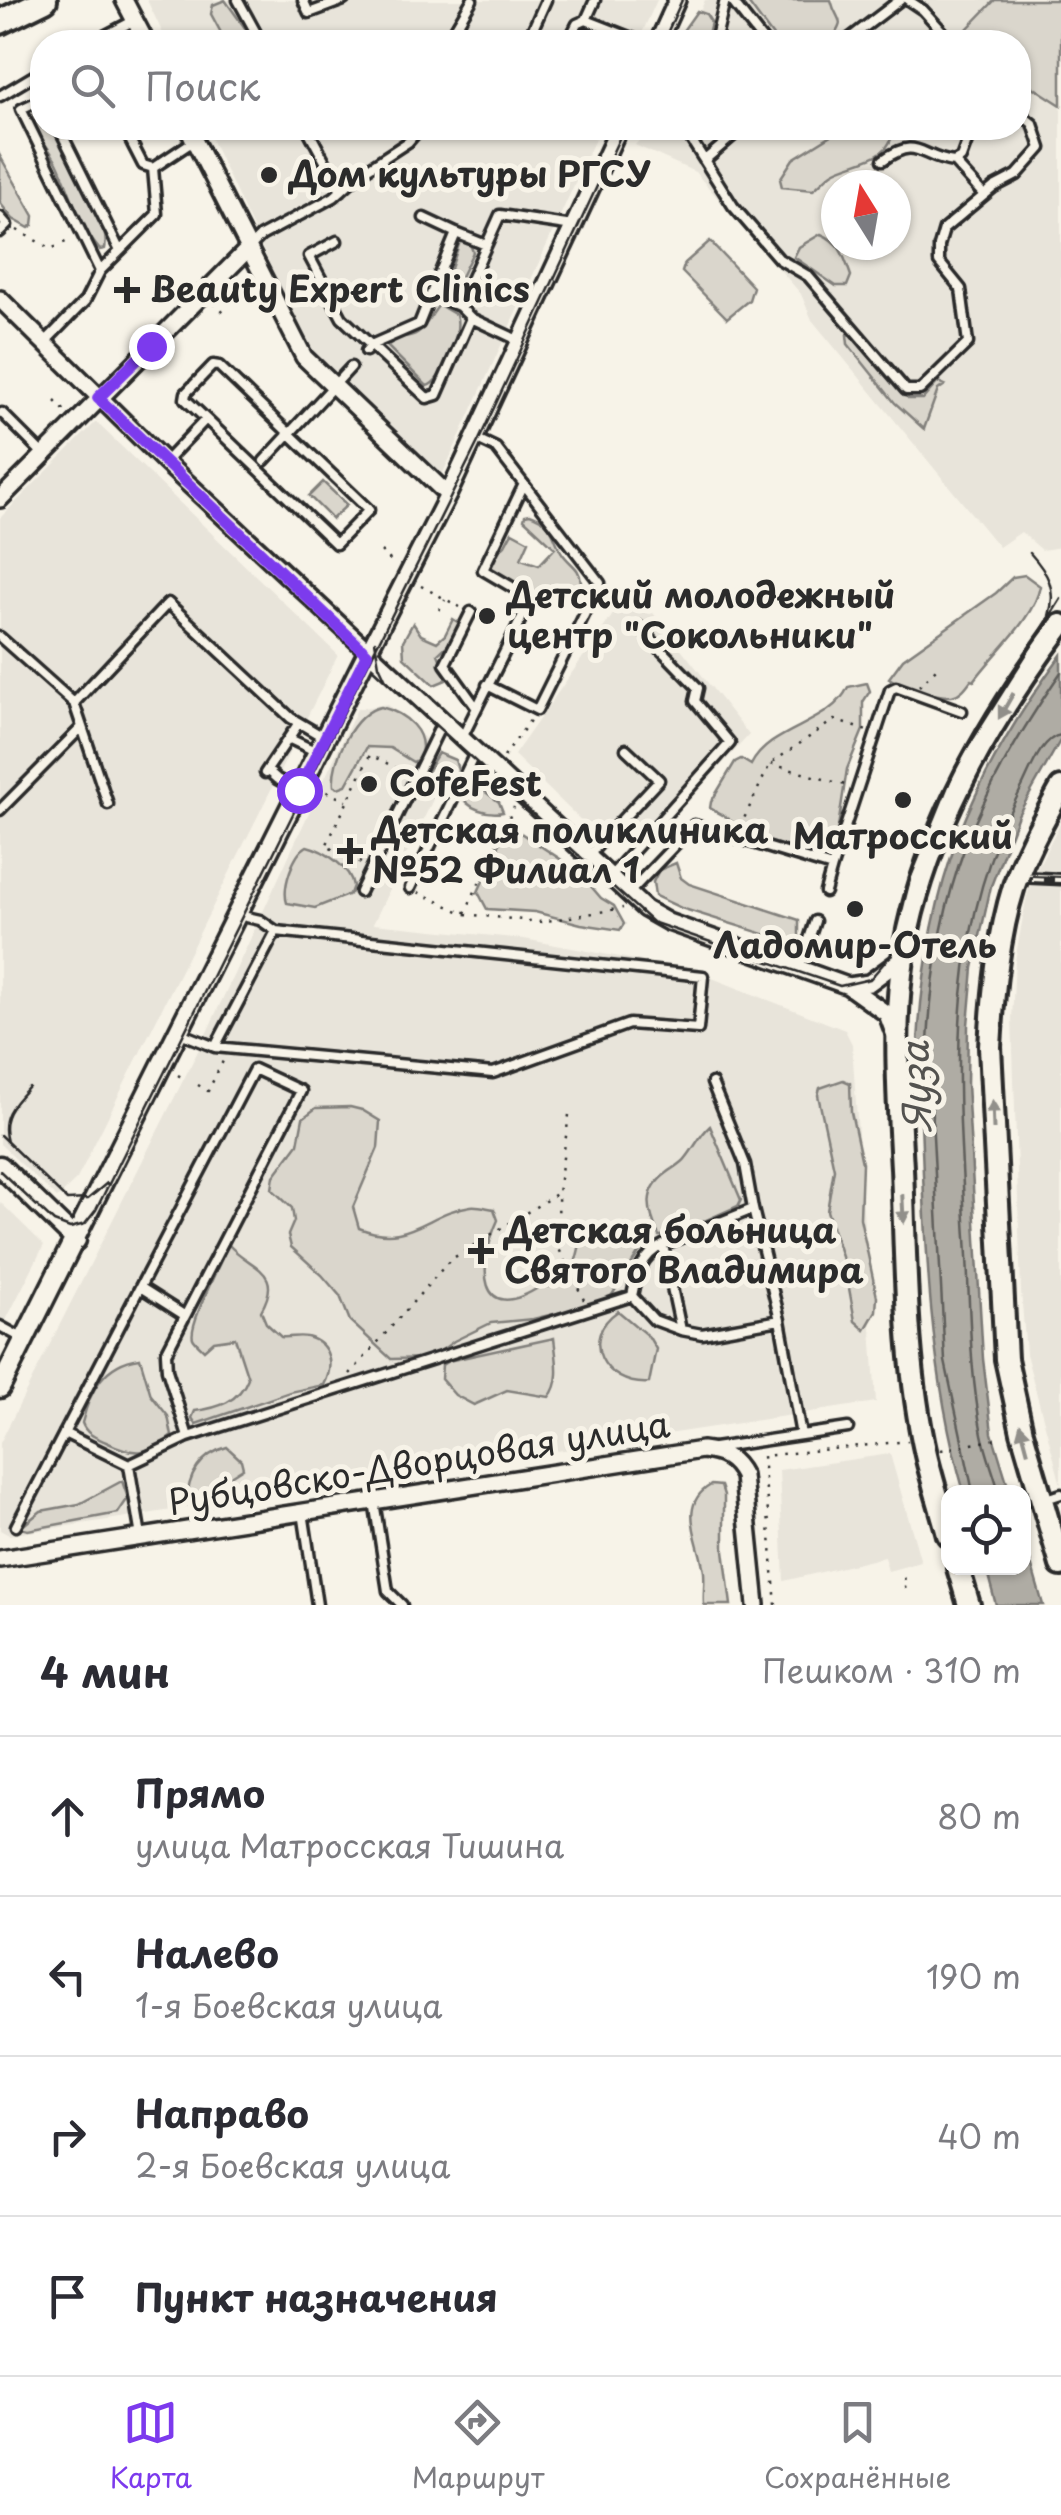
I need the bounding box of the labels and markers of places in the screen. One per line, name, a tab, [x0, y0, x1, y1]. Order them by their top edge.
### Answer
place label: Дом культуры РГСУ	[287, 146, 651, 199]
marker: Дом культуры РГСУ	[258, 164, 280, 186]
place label: Beauty Expert Clinics	[150, 261, 530, 314]
marker: Beauty Expert Clinics	[114, 277, 140, 303]
place label: Детский молодежный центр "Сокольники"	[505, 567, 895, 660]
marker: Детский молодежный центр "Сокольники"	[476, 605, 498, 627]
place label: CofeFest	[389, 755, 542, 808]
marker: CofeFest	[358, 773, 380, 795]
marker: Матросский	[892, 789, 914, 811]
place label: Детская поликлиника №52 Филиал 1	[370, 802, 769, 895]
place label: Матросский	[793, 808, 1013, 861]
marker: Детская поликлиника №52 Филиал 1	[337, 838, 363, 864]
marker: Ладомир-Отель	[844, 898, 866, 920]
place label: Ладомир-Отель	[713, 917, 997, 970]
place label: Детская больница Святого Владимира	[502, 1202, 864, 1295]
marker: Детская больница Святого Владимира	[468, 1238, 494, 1264]

